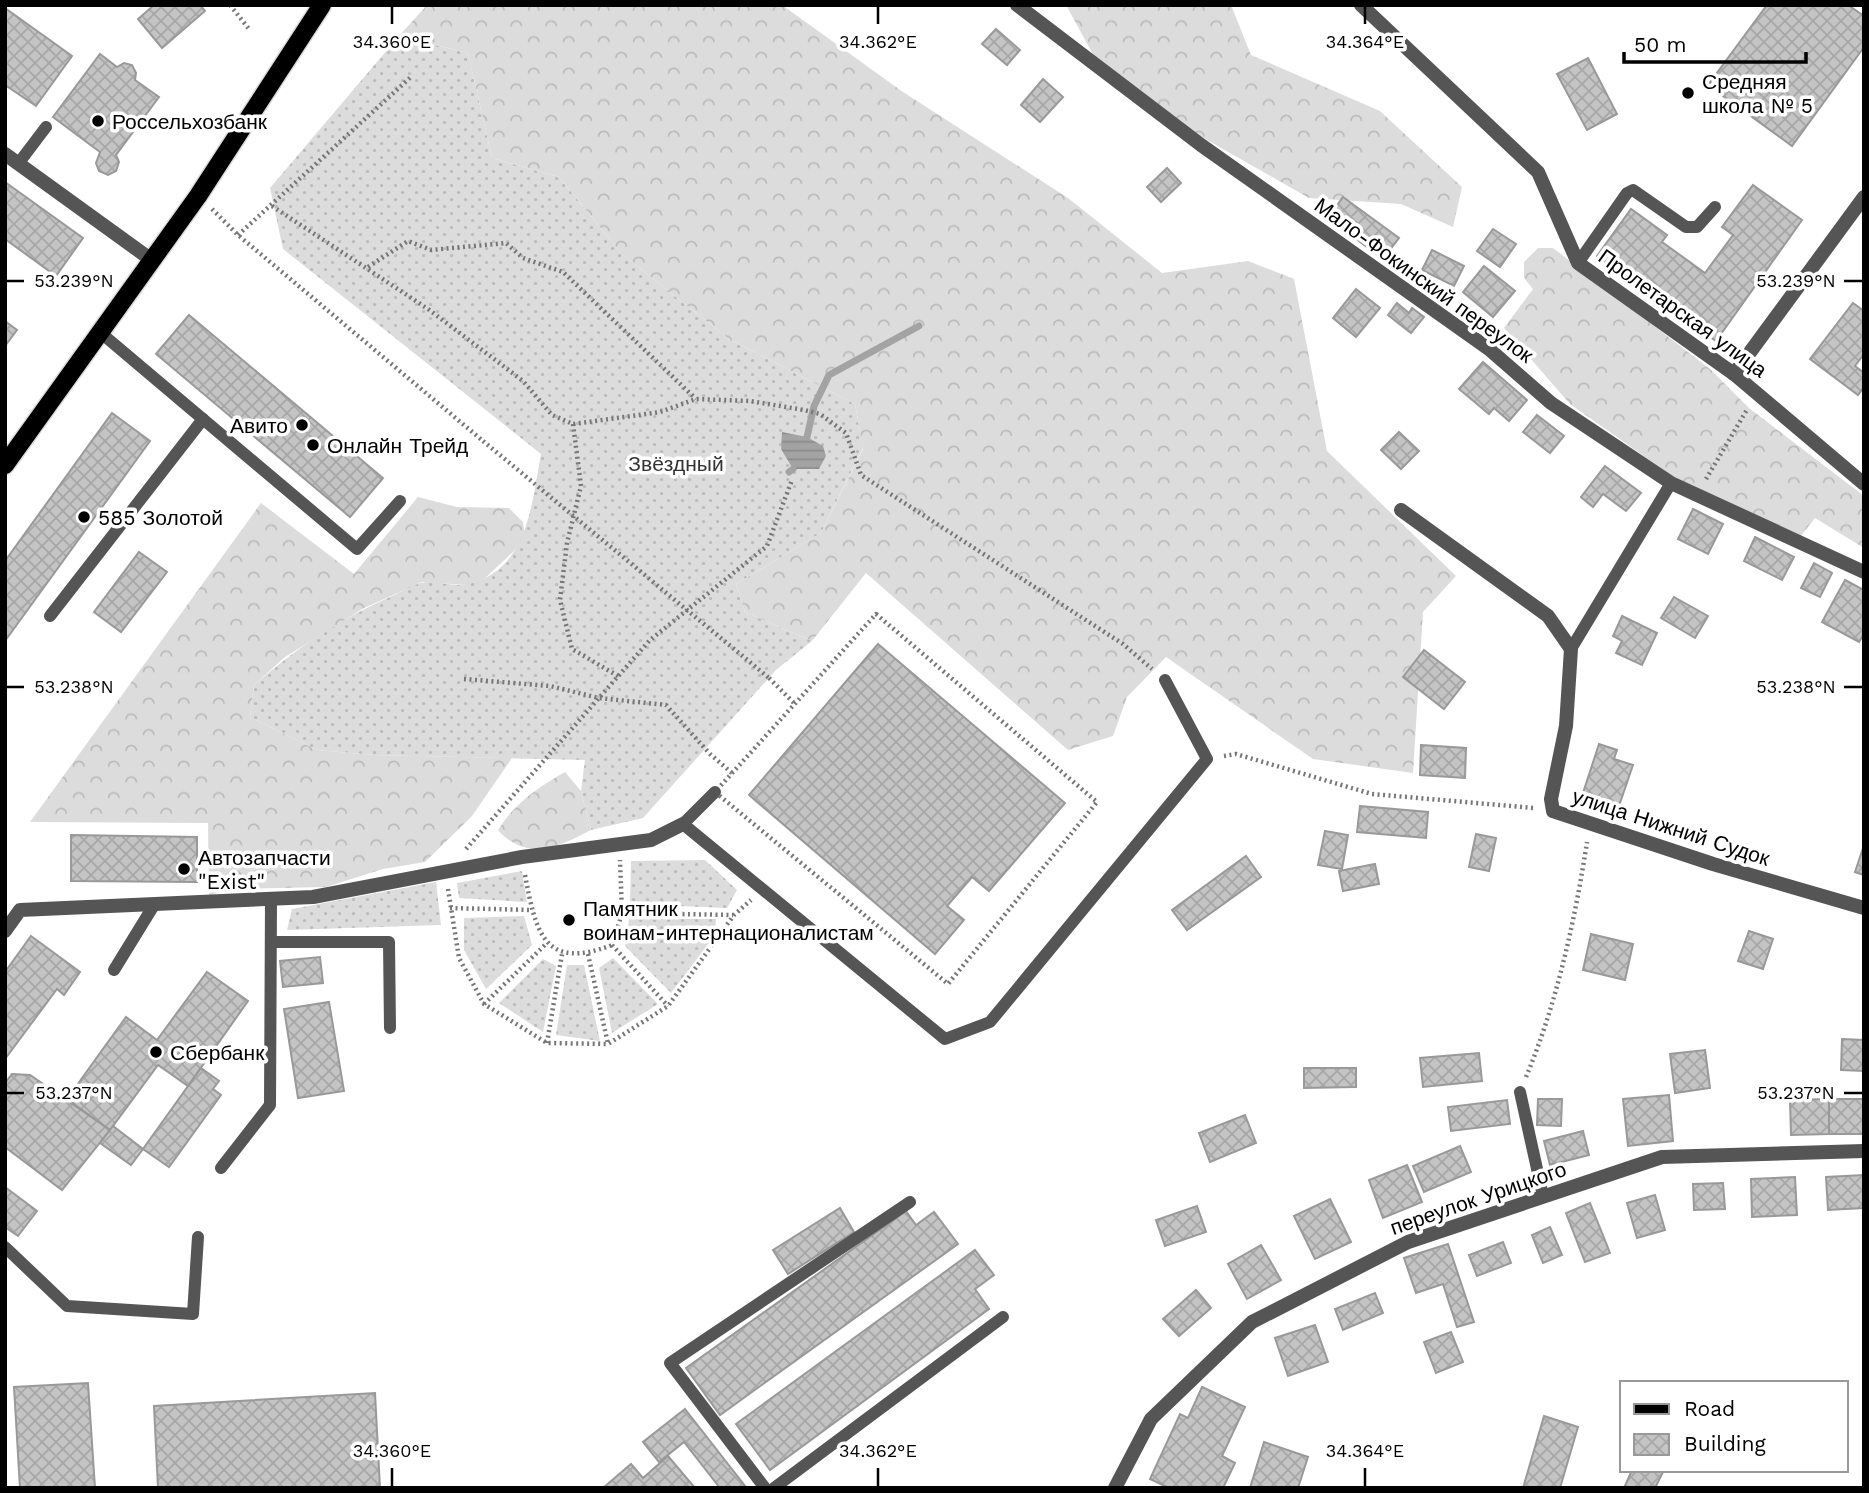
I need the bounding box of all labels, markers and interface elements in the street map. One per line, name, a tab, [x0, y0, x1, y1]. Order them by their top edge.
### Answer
scale bar	[1624, 21, 1806, 65]
text: 34.360°E	[353, 31, 431, 52]
text: 34.362°E	[839, 31, 917, 52]
text: 34.364°E	[1326, 31, 1404, 52]
text: 50 m	[1634, 32, 1686, 57]
place label: Средняя школа № 5	[1702, 69, 1813, 118]
marker: Средняя школа № 5	[1680, 85, 1696, 101]
place label: Россельхозбанк	[112, 109, 268, 134]
marker: Россельхозбанк	[90, 113, 106, 129]
street label: Мало-Фокинский переулок	[1310, 192, 1539, 368]
street label: Пролетарская улица	[1594, 244, 1772, 383]
text: 53.239°N	[34, 270, 114, 291]
text: 53.239°N	[1756, 270, 1836, 291]
place label: Авито	[230, 413, 288, 438]
marker: Авито	[294, 417, 310, 433]
place label: Онлайн Трейд	[327, 433, 468, 458]
marker: Онлайн Трейд	[305, 437, 321, 453]
park label: Звёздный	[628, 451, 724, 476]
place label: 585 Золотой	[98, 505, 223, 530]
marker: 585 Золотой	[76, 509, 92, 525]
text: 53.238°N	[34, 676, 114, 697]
text: 53.238°N	[1756, 676, 1836, 697]
street label: улица Нижний Судок	[1569, 783, 1774, 871]
place label: Автозапчасти "Exist"	[198, 845, 331, 894]
marker: Автозапчасти "Exist"	[176, 861, 192, 877]
place label: Памятник воинам-интернационалистам	[583, 896, 874, 945]
marker: Памятник воинам-интернационалистам	[561, 912, 577, 928]
place label: Сбербанк	[170, 1040, 265, 1065]
marker: Сбербанк	[148, 1044, 164, 1060]
text: 53.237°N	[35, 1082, 113, 1103]
text: 53.237°N	[1757, 1082, 1835, 1103]
street label: переулок Урицкого	[1387, 1156, 1569, 1240]
legend	[1620, 1381, 1848, 1472]
text: Road	[1684, 1396, 1735, 1421]
text: Building	[1684, 1431, 1766, 1456]
text: 34.360°E	[353, 1440, 431, 1461]
text: 34.362°E	[839, 1440, 917, 1461]
text: 34.364°E	[1326, 1440, 1404, 1461]

